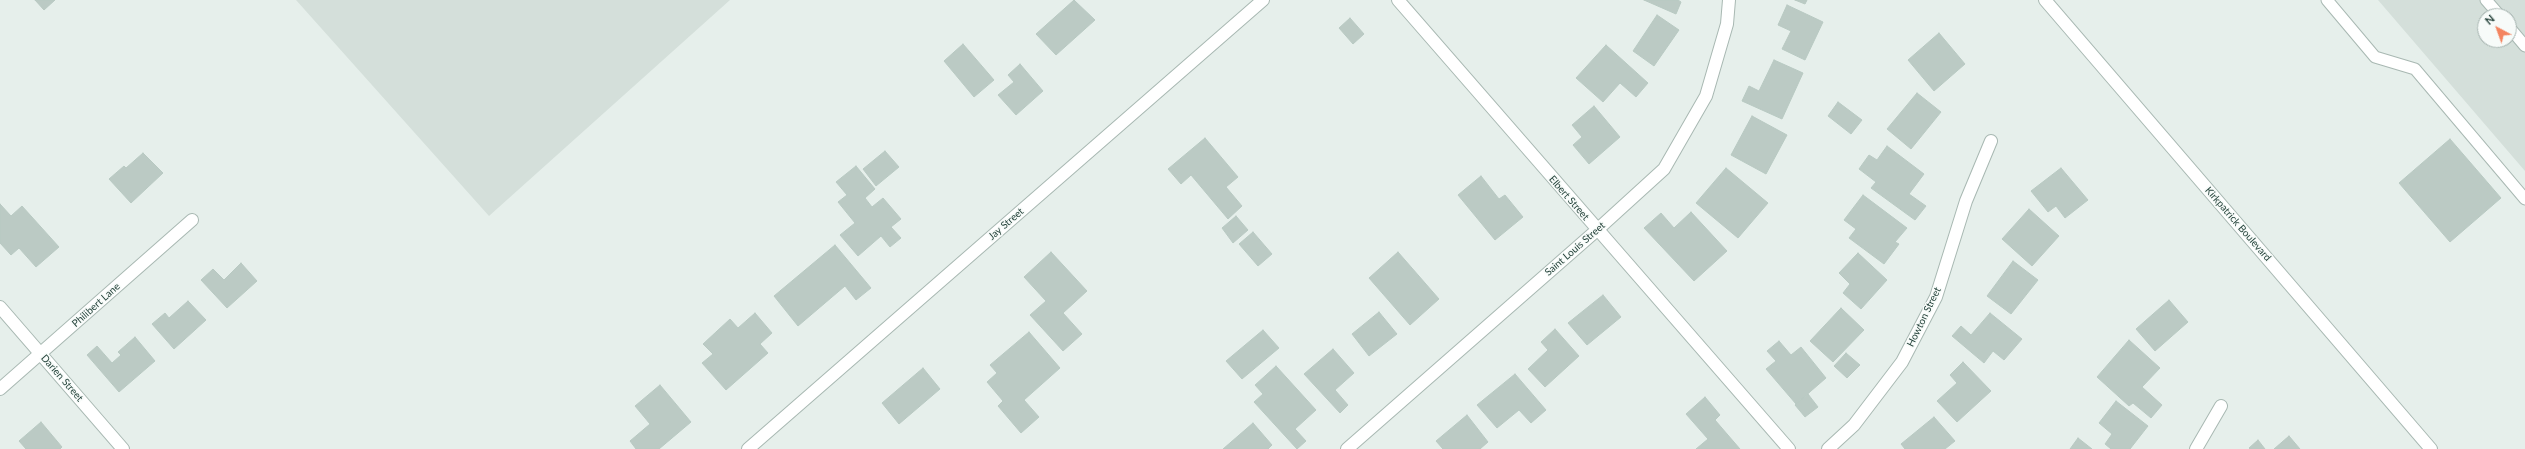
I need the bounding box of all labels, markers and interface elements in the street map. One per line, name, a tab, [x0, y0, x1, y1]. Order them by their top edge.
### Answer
north arrow	[2477, 8, 2517, 48]
text: N	[2482, 12, 2497, 27]
street label: Elbert Street	[1546, 173, 1592, 223]
street label: Kirkpatrick Boulevard	[2202, 184, 2274, 264]
street label: Jay Street	[986, 205, 1026, 243]
street label: Saint Louis Street	[1542, 220, 1608, 278]
street label: Philibert Lane	[70, 280, 122, 330]
street label: Howton Street	[1904, 285, 1944, 349]
street label: Darien Street	[38, 352, 86, 404]

